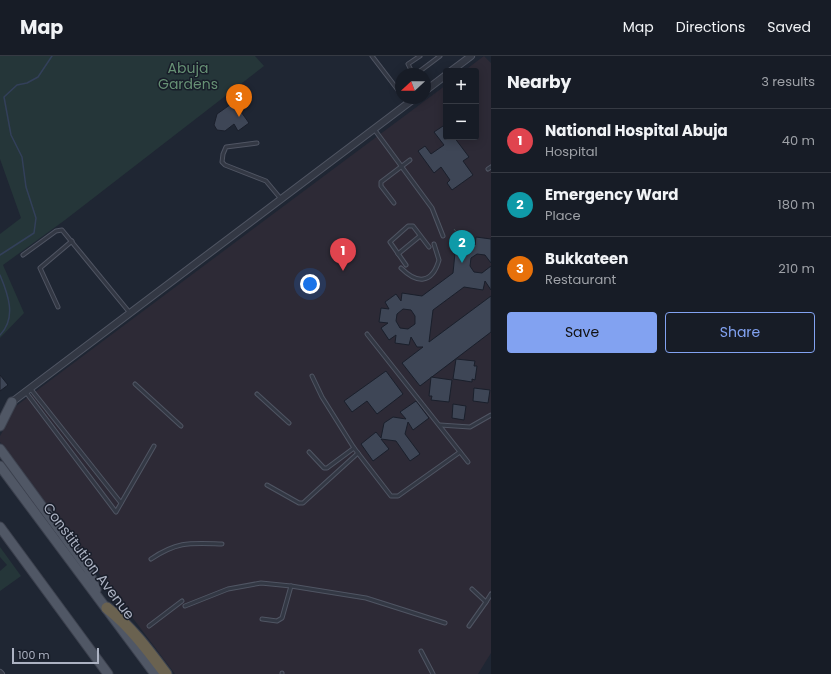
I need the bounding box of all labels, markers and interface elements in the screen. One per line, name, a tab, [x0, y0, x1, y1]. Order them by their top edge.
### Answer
text: Map	[20, 14, 63, 41]
text: Map	[623, 17, 654, 37]
text: Directions	[676, 17, 745, 37]
text: Saved	[767, 17, 811, 37]
park label: Abuja Gardens	[158, 58, 218, 94]
north arrow	[395, 68, 431, 104]
map controls	[443, 68, 479, 140]
button: +	[443, 68, 479, 104]
text: Nearby	[507, 70, 571, 94]
text: 3 results	[761, 72, 815, 91]
pin: 3	[226, 84, 252, 117]
button: −	[443, 104, 479, 140]
text: National Hospital Abuja	[545, 120, 728, 141]
text: 1	[518, 131, 522, 150]
text: 40 m	[782, 131, 815, 150]
text: Hospital	[545, 142, 598, 161]
text: Emergency Ward	[545, 184, 679, 205]
text: 2	[516, 195, 524, 214]
text: 180 m	[778, 195, 815, 214]
text: Place	[545, 206, 580, 225]
pin: 2	[449, 230, 475, 263]
pin: 1	[330, 238, 356, 271]
text: Bukkateen	[545, 248, 628, 269]
text: 3	[516, 259, 524, 278]
text: 210 m	[778, 259, 815, 278]
text: Restaurant	[545, 270, 616, 289]
your location	[300, 274, 320, 294]
button: Save	[507, 312, 657, 353]
button: Share	[665, 312, 815, 353]
street label: Constitution Avenue	[38, 499, 140, 624]
scale bar	[12, 646, 99, 665]
text: 100 m	[18, 647, 50, 663]

